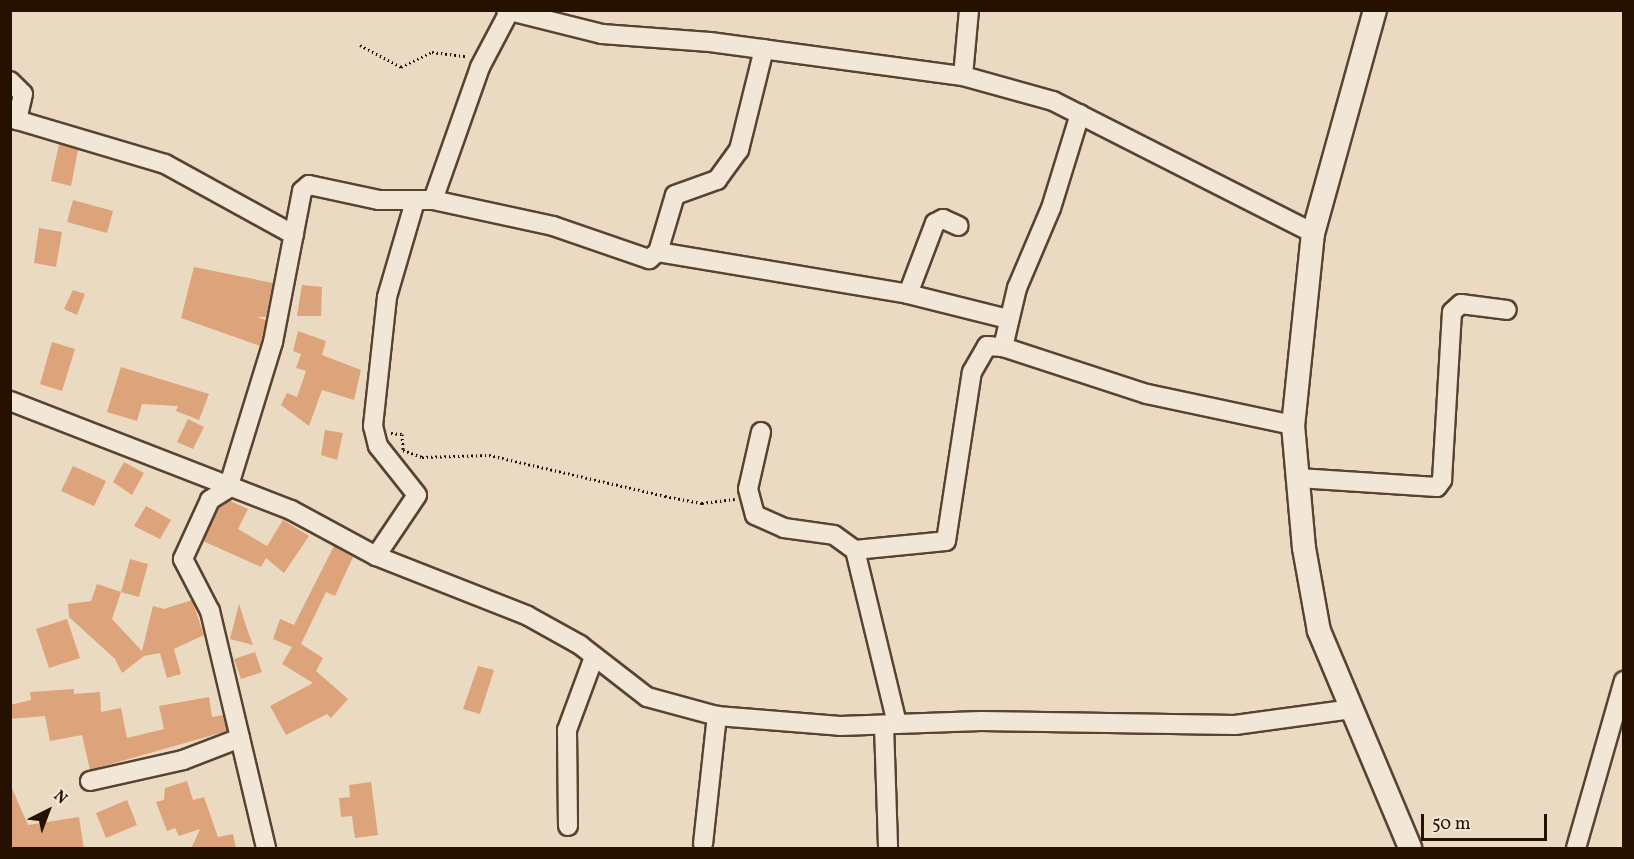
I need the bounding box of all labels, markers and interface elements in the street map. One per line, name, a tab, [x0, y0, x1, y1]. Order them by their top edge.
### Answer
north arrow	[18, 781, 78, 841]
text: N	[48, 786, 72, 810]
scale bar	[1424, 802, 1550, 840]
text: 50 m	[1432, 812, 1471, 837]

